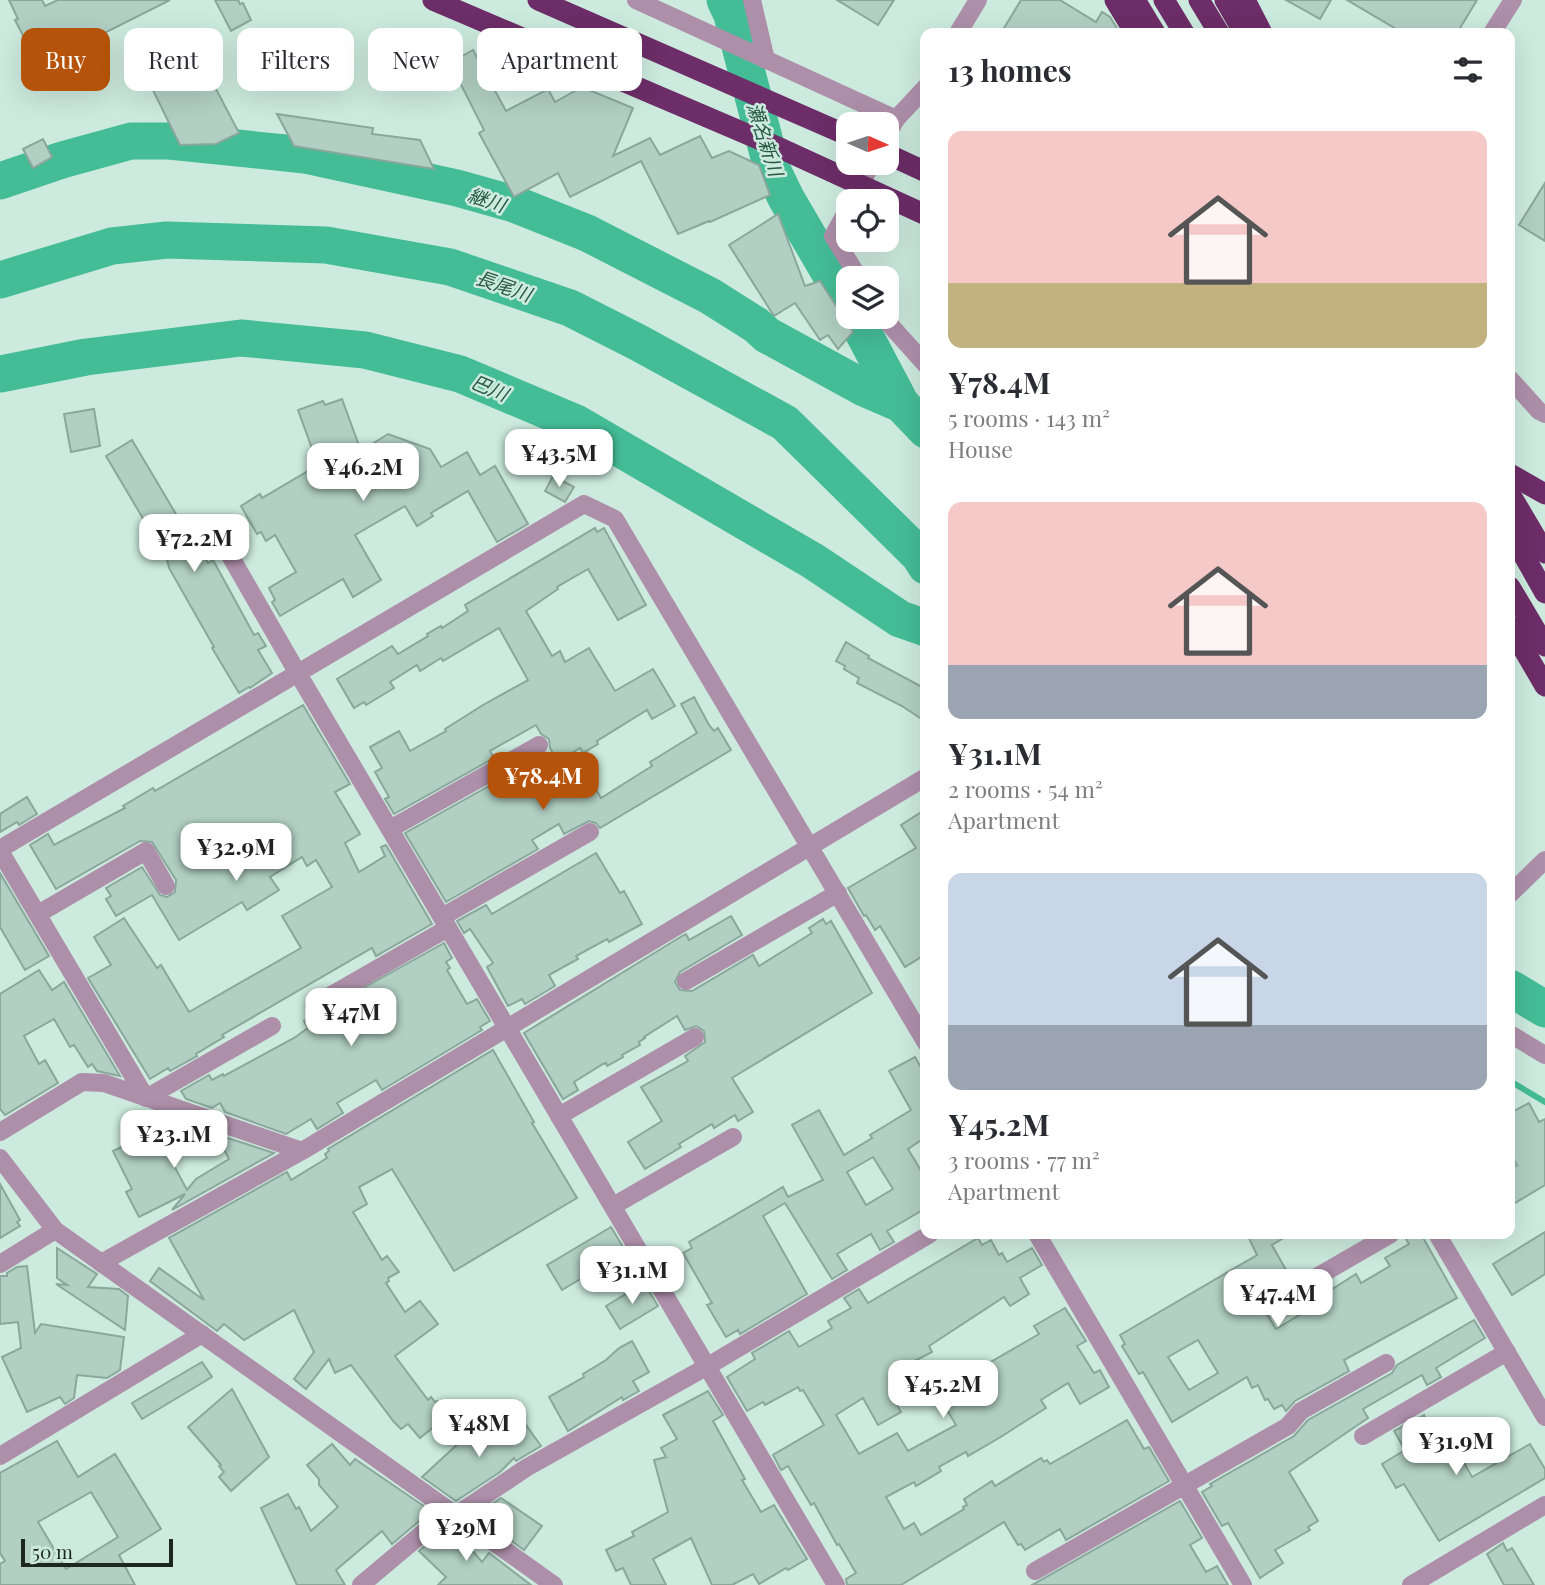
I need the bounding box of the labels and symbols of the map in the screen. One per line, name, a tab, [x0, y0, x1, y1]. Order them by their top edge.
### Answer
water label: 瀬名新川	[742, 99, 791, 181]
north arrow	[836, 112, 900, 175]
water label: 継川	[465, 181, 511, 218]
water label: 長尾川	[473, 263, 537, 307]
water label: 巴川	[467, 368, 514, 407]
pin: ¥43.5M	[502, 430, 616, 489]
pin: ¥46.2M	[306, 444, 420, 503]
pin: ¥72.2M	[137, 514, 251, 574]
pin: ¥78.4M	[486, 752, 600, 812]
pin: ¥32.9M	[179, 824, 293, 883]
pin: ¥47M	[310, 988, 392, 1048]
pin: ¥23.1M	[117, 1110, 231, 1170]
pin: ¥31.1M	[575, 1246, 689, 1306]
pin: ¥47.4M	[1221, 1270, 1335, 1329]
pin: ¥45.2M	[886, 1360, 1000, 1420]
pin: ¥48M	[438, 1400, 520, 1459]
pin: ¥31.9M	[1399, 1418, 1513, 1477]
pin: ¥29M	[425, 1504, 507, 1563]
scale bar	[21, 1536, 173, 1568]

